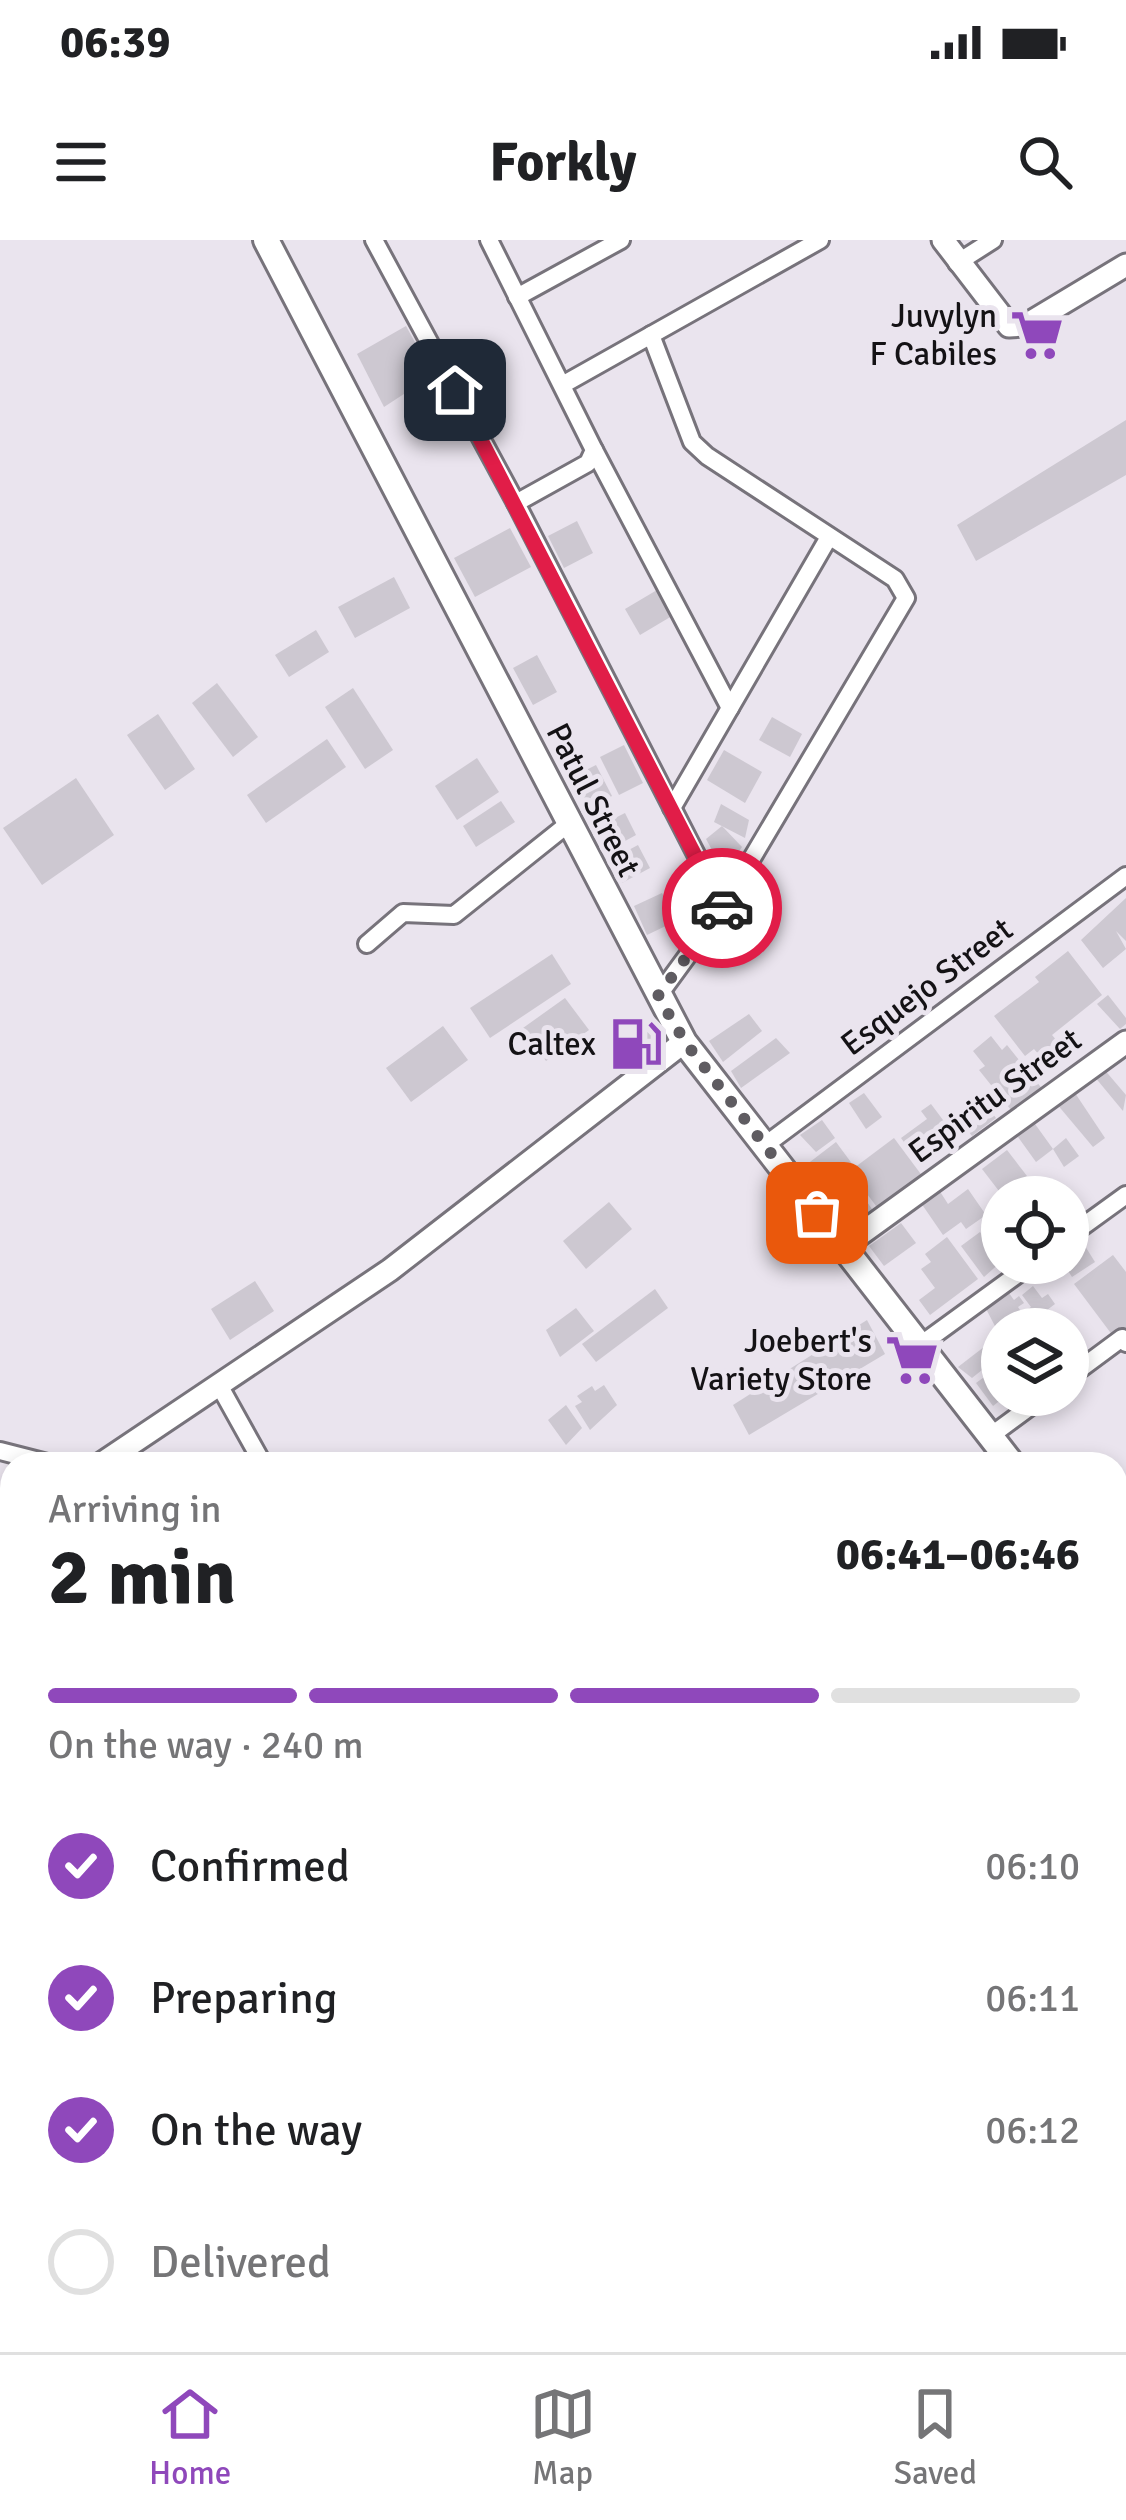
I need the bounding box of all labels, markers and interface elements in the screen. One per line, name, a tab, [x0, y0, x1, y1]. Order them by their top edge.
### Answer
text: 06:39	[60, 15, 170, 70]
icon: menu	[48, 129, 114, 195]
text: Forkly	[489, 129, 637, 196]
icon: search	[1012, 129, 1078, 195]
place label: Juvylyn F Cabiles	[869, 296, 997, 375]
supermarket icon: Juvylyn F Cabiles	[1008, 306, 1066, 364]
pin	[404, 339, 506, 441]
icon: home	[422, 357, 488, 423]
street label: Patul Street	[537, 716, 649, 884]
courier	[662, 848, 782, 968]
icon: car	[689, 875, 755, 941]
street label: Esquejo Street	[833, 909, 1021, 1065]
fuel station icon: Caltex	[607, 1015, 665, 1073]
street label: Espiritu Street	[900, 1019, 1090, 1173]
place label: Caltex	[507, 1024, 596, 1065]
pin	[766, 1162, 868, 1264]
map controls	[981, 1176, 1089, 1416]
button: locate	[981, 1176, 1089, 1284]
icon: bag	[784, 1180, 850, 1246]
button: layers	[981, 1308, 1089, 1416]
place label: Joebert's Variety Store	[690, 1321, 872, 1400]
supermarket icon: Joebert's Variety Store	[883, 1331, 941, 1389]
text: Arriving in	[48, 1485, 222, 1533]
text: 06:41–06:46	[836, 1527, 1080, 1582]
text: 2 min	[48, 1530, 236, 1626]
text: On the way · 240 m	[48, 1721, 364, 1769]
icon: check	[48, 1833, 114, 1899]
text: Confirmed	[150, 1839, 350, 1894]
text: 06:10	[985, 1842, 1080, 1890]
icon: check	[48, 1965, 114, 2031]
text: Preparing	[150, 1971, 338, 2026]
text: 06:11	[985, 1974, 1080, 2022]
icon: check	[48, 2097, 114, 2163]
text: On the way	[150, 2103, 362, 2158]
text: 06:12	[985, 2106, 1080, 2154]
text: Delivered	[150, 2235, 331, 2290]
tab: Home	[149, 2381, 231, 2494]
tab: Map	[530, 2381, 596, 2494]
tab: Saved	[894, 2381, 977, 2494]

